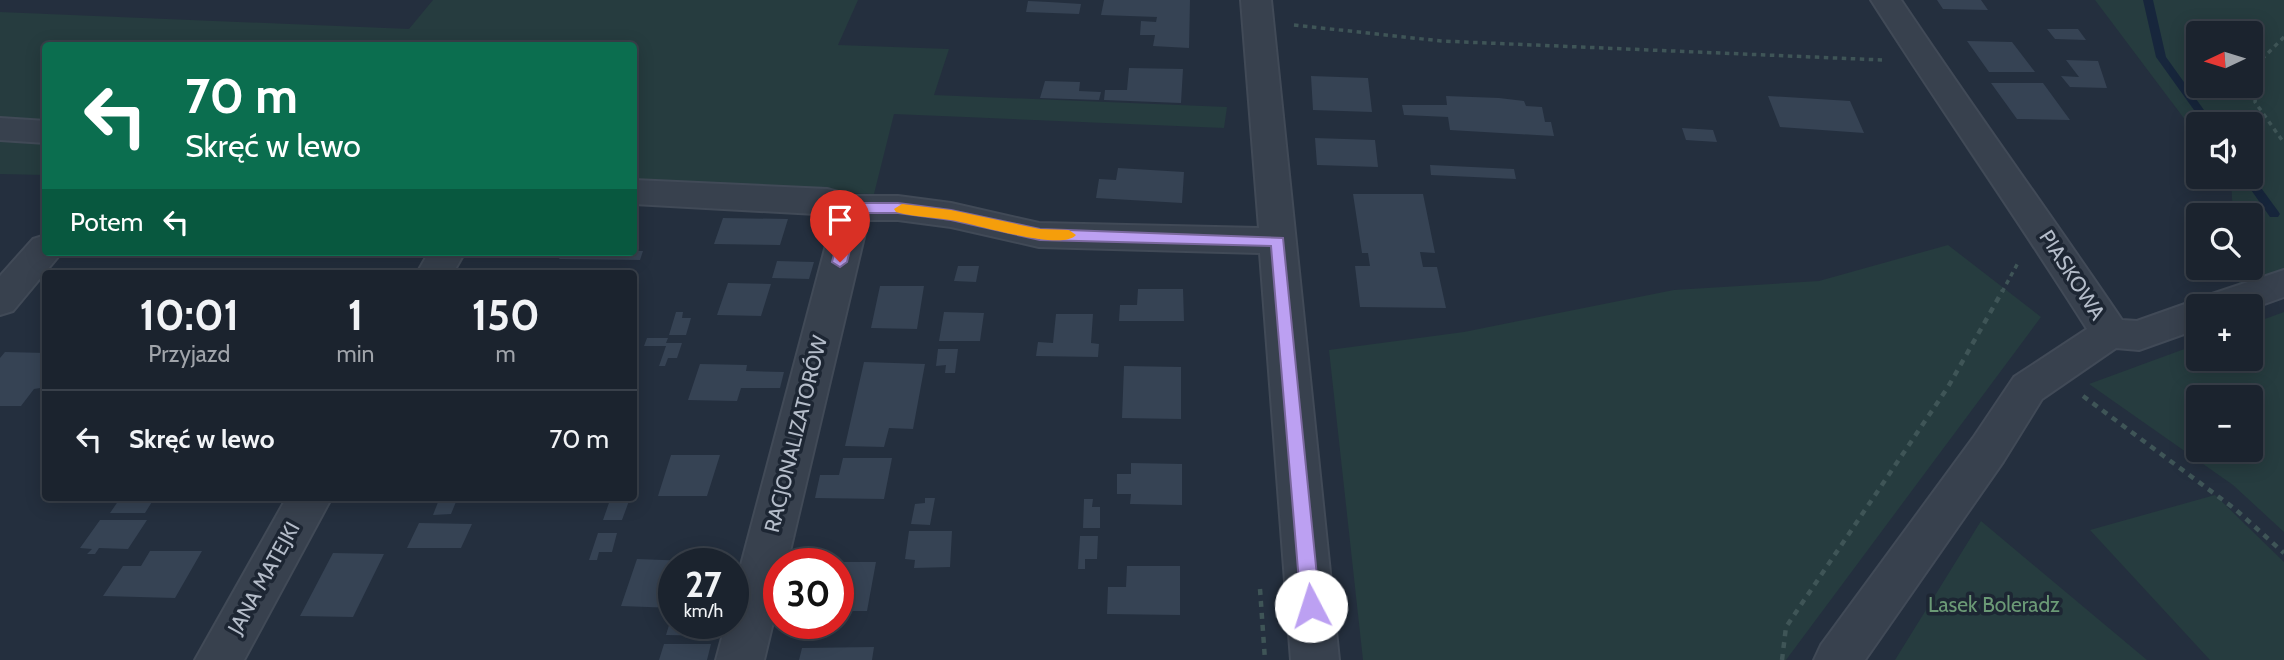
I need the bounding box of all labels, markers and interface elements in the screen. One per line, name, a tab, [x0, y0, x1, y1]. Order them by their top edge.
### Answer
north arrow	[2186, 21, 2263, 98]
map controls	[2186, 21, 2263, 462]
text: 70 m	[185, 66, 298, 125]
icon: left	[70, 70, 161, 161]
button: sound	[2186, 112, 2263, 189]
text: Skręć w lewo	[185, 126, 361, 165]
pin	[810, 190, 870, 262]
icon: arrive	[821, 201, 859, 239]
icon: left	[157, 203, 195, 241]
button: search	[2186, 203, 2263, 280]
text: Potem	[70, 206, 143, 238]
street label: PIASKOWA	[2034, 225, 2111, 324]
text: 10:01	[139, 289, 239, 341]
text: 1	[348, 289, 363, 341]
text: 150	[472, 289, 540, 341]
button: +	[2186, 294, 2263, 371]
street label: RACJONALIZATORÓW	[759, 333, 832, 535]
text: Przyjazd	[148, 340, 230, 368]
text: min	[337, 340, 374, 368]
text: m	[496, 340, 516, 368]
button: −	[2186, 385, 2263, 462]
icon: left	[70, 420, 108, 458]
text: Skręć w lewo	[129, 423, 275, 455]
text: 70 m	[549, 423, 609, 455]
street label: JANA MATEJKI	[222, 517, 305, 639]
speed limit sign: 30	[763, 548, 854, 639]
text: 27	[685, 563, 722, 606]
position arrow	[1274, 569, 1348, 643]
park label: Lasek Boleradz	[1928, 592, 2060, 617]
text: km/h	[684, 600, 723, 622]

